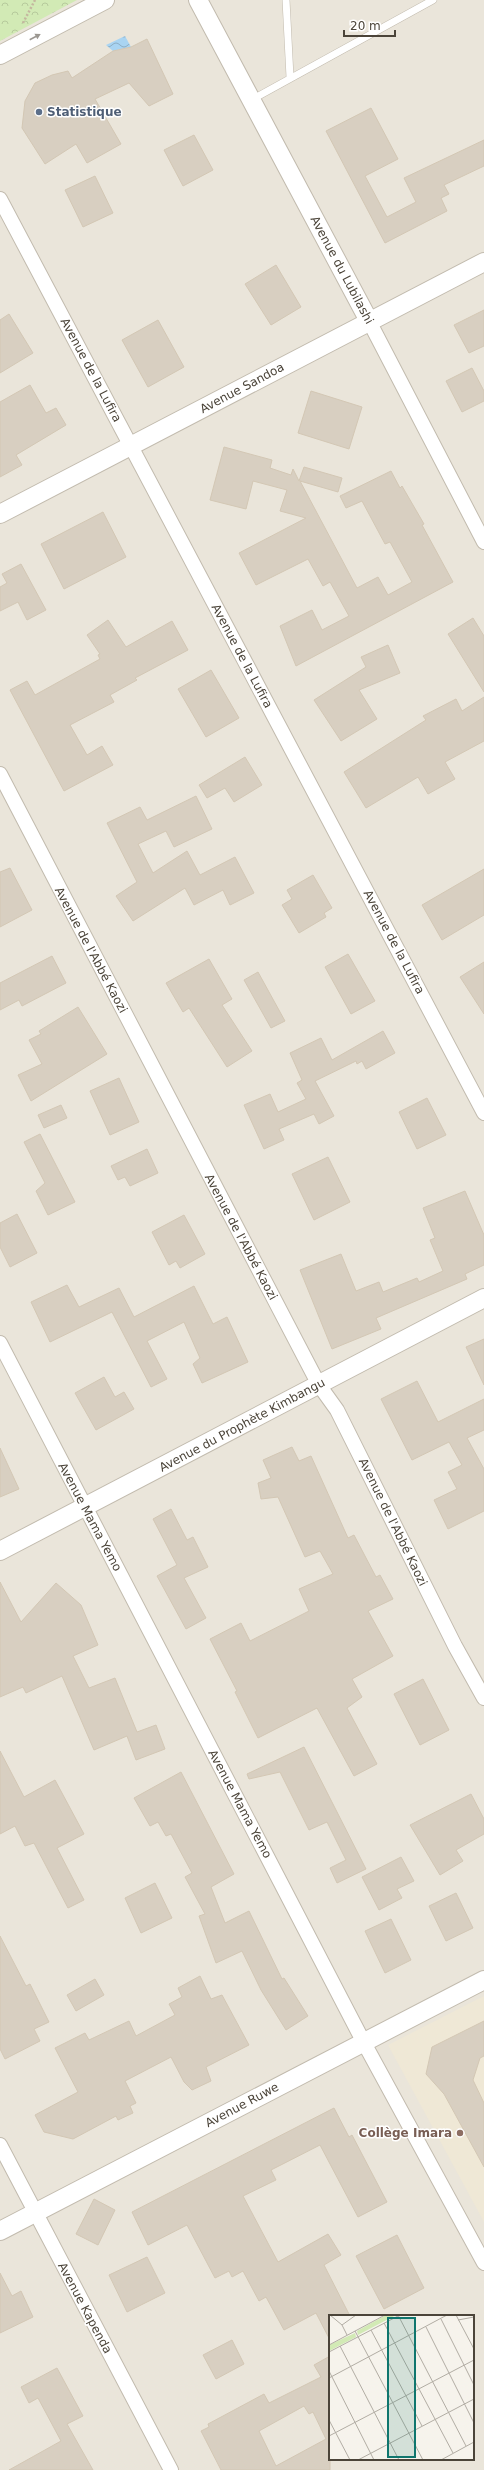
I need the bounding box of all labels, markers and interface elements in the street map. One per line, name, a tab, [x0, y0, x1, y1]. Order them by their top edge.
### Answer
scale bar	[344, 12, 395, 38]
text: 20 m	[350, 19, 381, 33]
one-way arrow	[29, 34, 40, 40]
place label: Statistique	[47, 105, 122, 119]
marker: Statistique	[34, 107, 44, 117]
street label: Avenue du Lubilashi	[308, 214, 376, 326]
street label: Avenue de la Lufira	[58, 316, 124, 424]
street label: Avenue Sandoa	[198, 360, 286, 416]
street label: Avenue de la Lufira	[209, 602, 275, 710]
street label: Avenue de l'Abbé Kaozi	[52, 885, 130, 1015]
street label: Avenue de la Lufira	[361, 888, 427, 996]
street label: Avenue de l'Abbé Kaozi	[202, 1172, 280, 1302]
street label: Avenue du Prophète Kimbangu	[157, 1375, 327, 1475]
street label: Avenue de l'Abbé Kaozi	[356, 1456, 430, 1588]
street label: Avenue Mama Yemo	[55, 1460, 125, 1574]
street label: Avenue Mama Yemo	[205, 1747, 275, 1861]
street label: Avenue Ruwe	[203, 2080, 281, 2130]
place label: Collège Imara	[359, 2126, 452, 2140]
marker: Collège Imara	[455, 2128, 465, 2138]
street label: Avenue Kapenda	[55, 2260, 115, 2356]
inset map	[329, 2315, 474, 2460]

